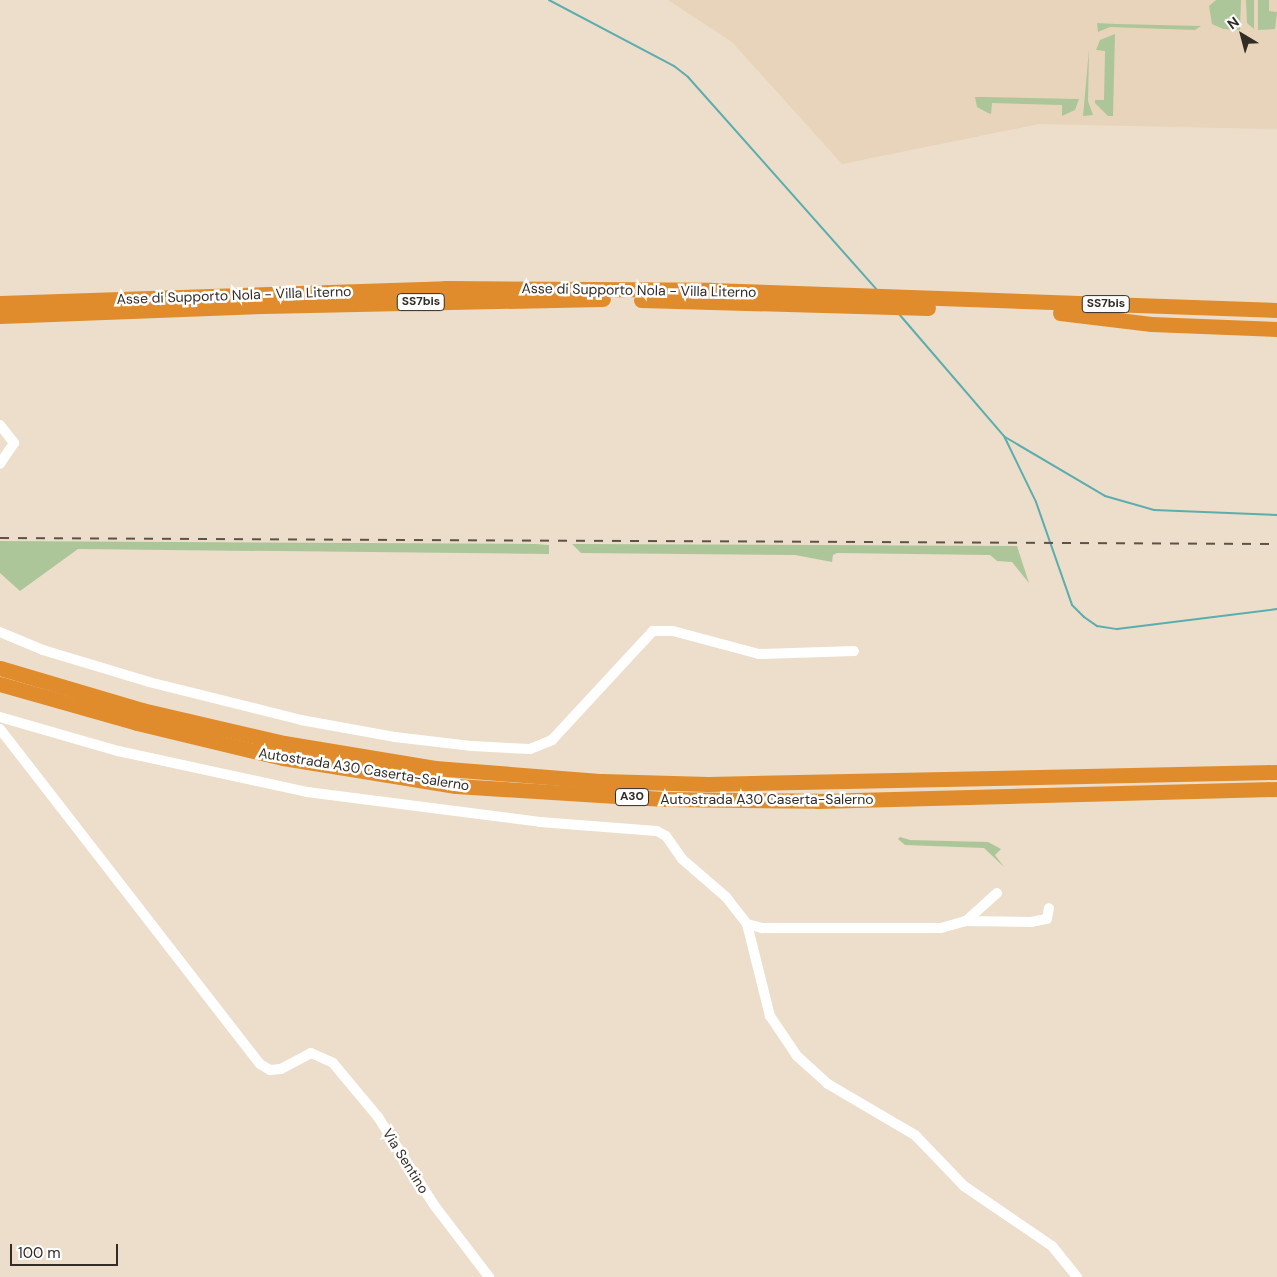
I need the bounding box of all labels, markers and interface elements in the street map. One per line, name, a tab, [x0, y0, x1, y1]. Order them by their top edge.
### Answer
north arrow	[1217, 10, 1267, 60]
text: N	[1223, 13, 1242, 33]
street label: Asse di Supporto Nola - Villa Literno	[521, 280, 757, 300]
street label: Asse di Supporto Nola - Villa Literno	[116, 283, 352, 307]
road number: SS7bis	[396, 292, 446, 312]
road number: SS7bis	[1081, 294, 1131, 314]
street label: Autostrada A30 Caserta-Salerno	[257, 744, 471, 794]
road number: A30	[614, 788, 650, 806]
street label: Autostrada A30 Caserta-Salerno	[660, 791, 874, 807]
street label: Via Sentino	[379, 1125, 433, 1197]
scale bar	[12, 1234, 120, 1266]
text: 100 m	[18, 1243, 61, 1263]

